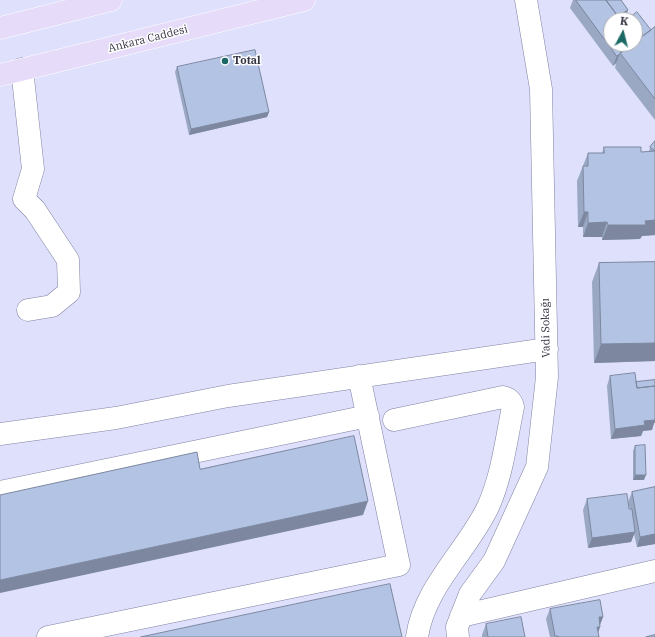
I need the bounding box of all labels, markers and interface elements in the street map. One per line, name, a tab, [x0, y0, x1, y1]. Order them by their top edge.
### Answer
north arrow	[603, 12, 643, 52]
text: K	[619, 14, 629, 29]
street label: Ankara Caddesi	[107, 23, 189, 55]
place label: Total	[233, 54, 261, 68]
marker: Total	[220, 56, 230, 66]
street label: Vadi Sokağı	[539, 298, 553, 358]

